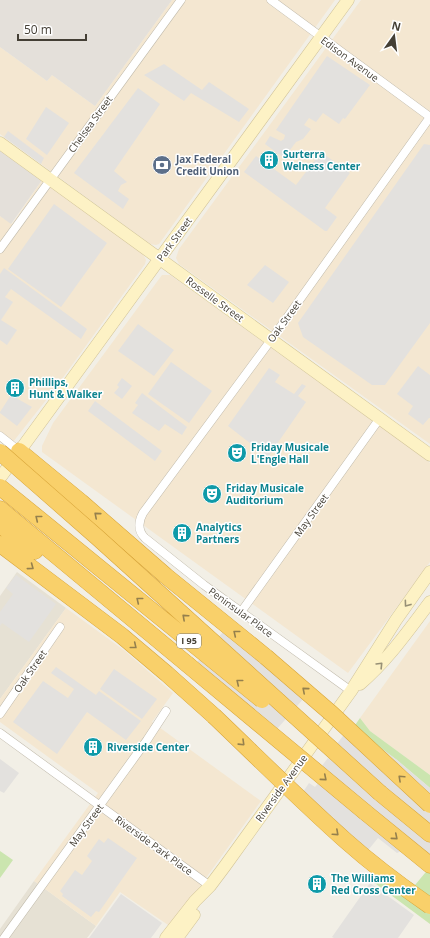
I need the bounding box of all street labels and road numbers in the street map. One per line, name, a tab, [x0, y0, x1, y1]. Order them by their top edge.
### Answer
street label: Edison Avenue	[318, 33, 382, 85]
street label: Chelsea Street	[65, 92, 116, 155]
street label: Park Street	[153, 214, 195, 264]
street label: Rosselle Street	[183, 273, 247, 325]
street label: Oak Street	[264, 297, 304, 345]
street label: May Street	[291, 490, 332, 539]
street label: Peninsular Place	[206, 584, 276, 640]
road number: I 95	[177, 634, 201, 648]
street label: Oak Street	[10, 647, 50, 695]
street label: Riverside Avenue	[252, 751, 310, 824]
street label: May Street	[66, 800, 107, 849]
street label: Riverside Park Place	[112, 812, 196, 878]

